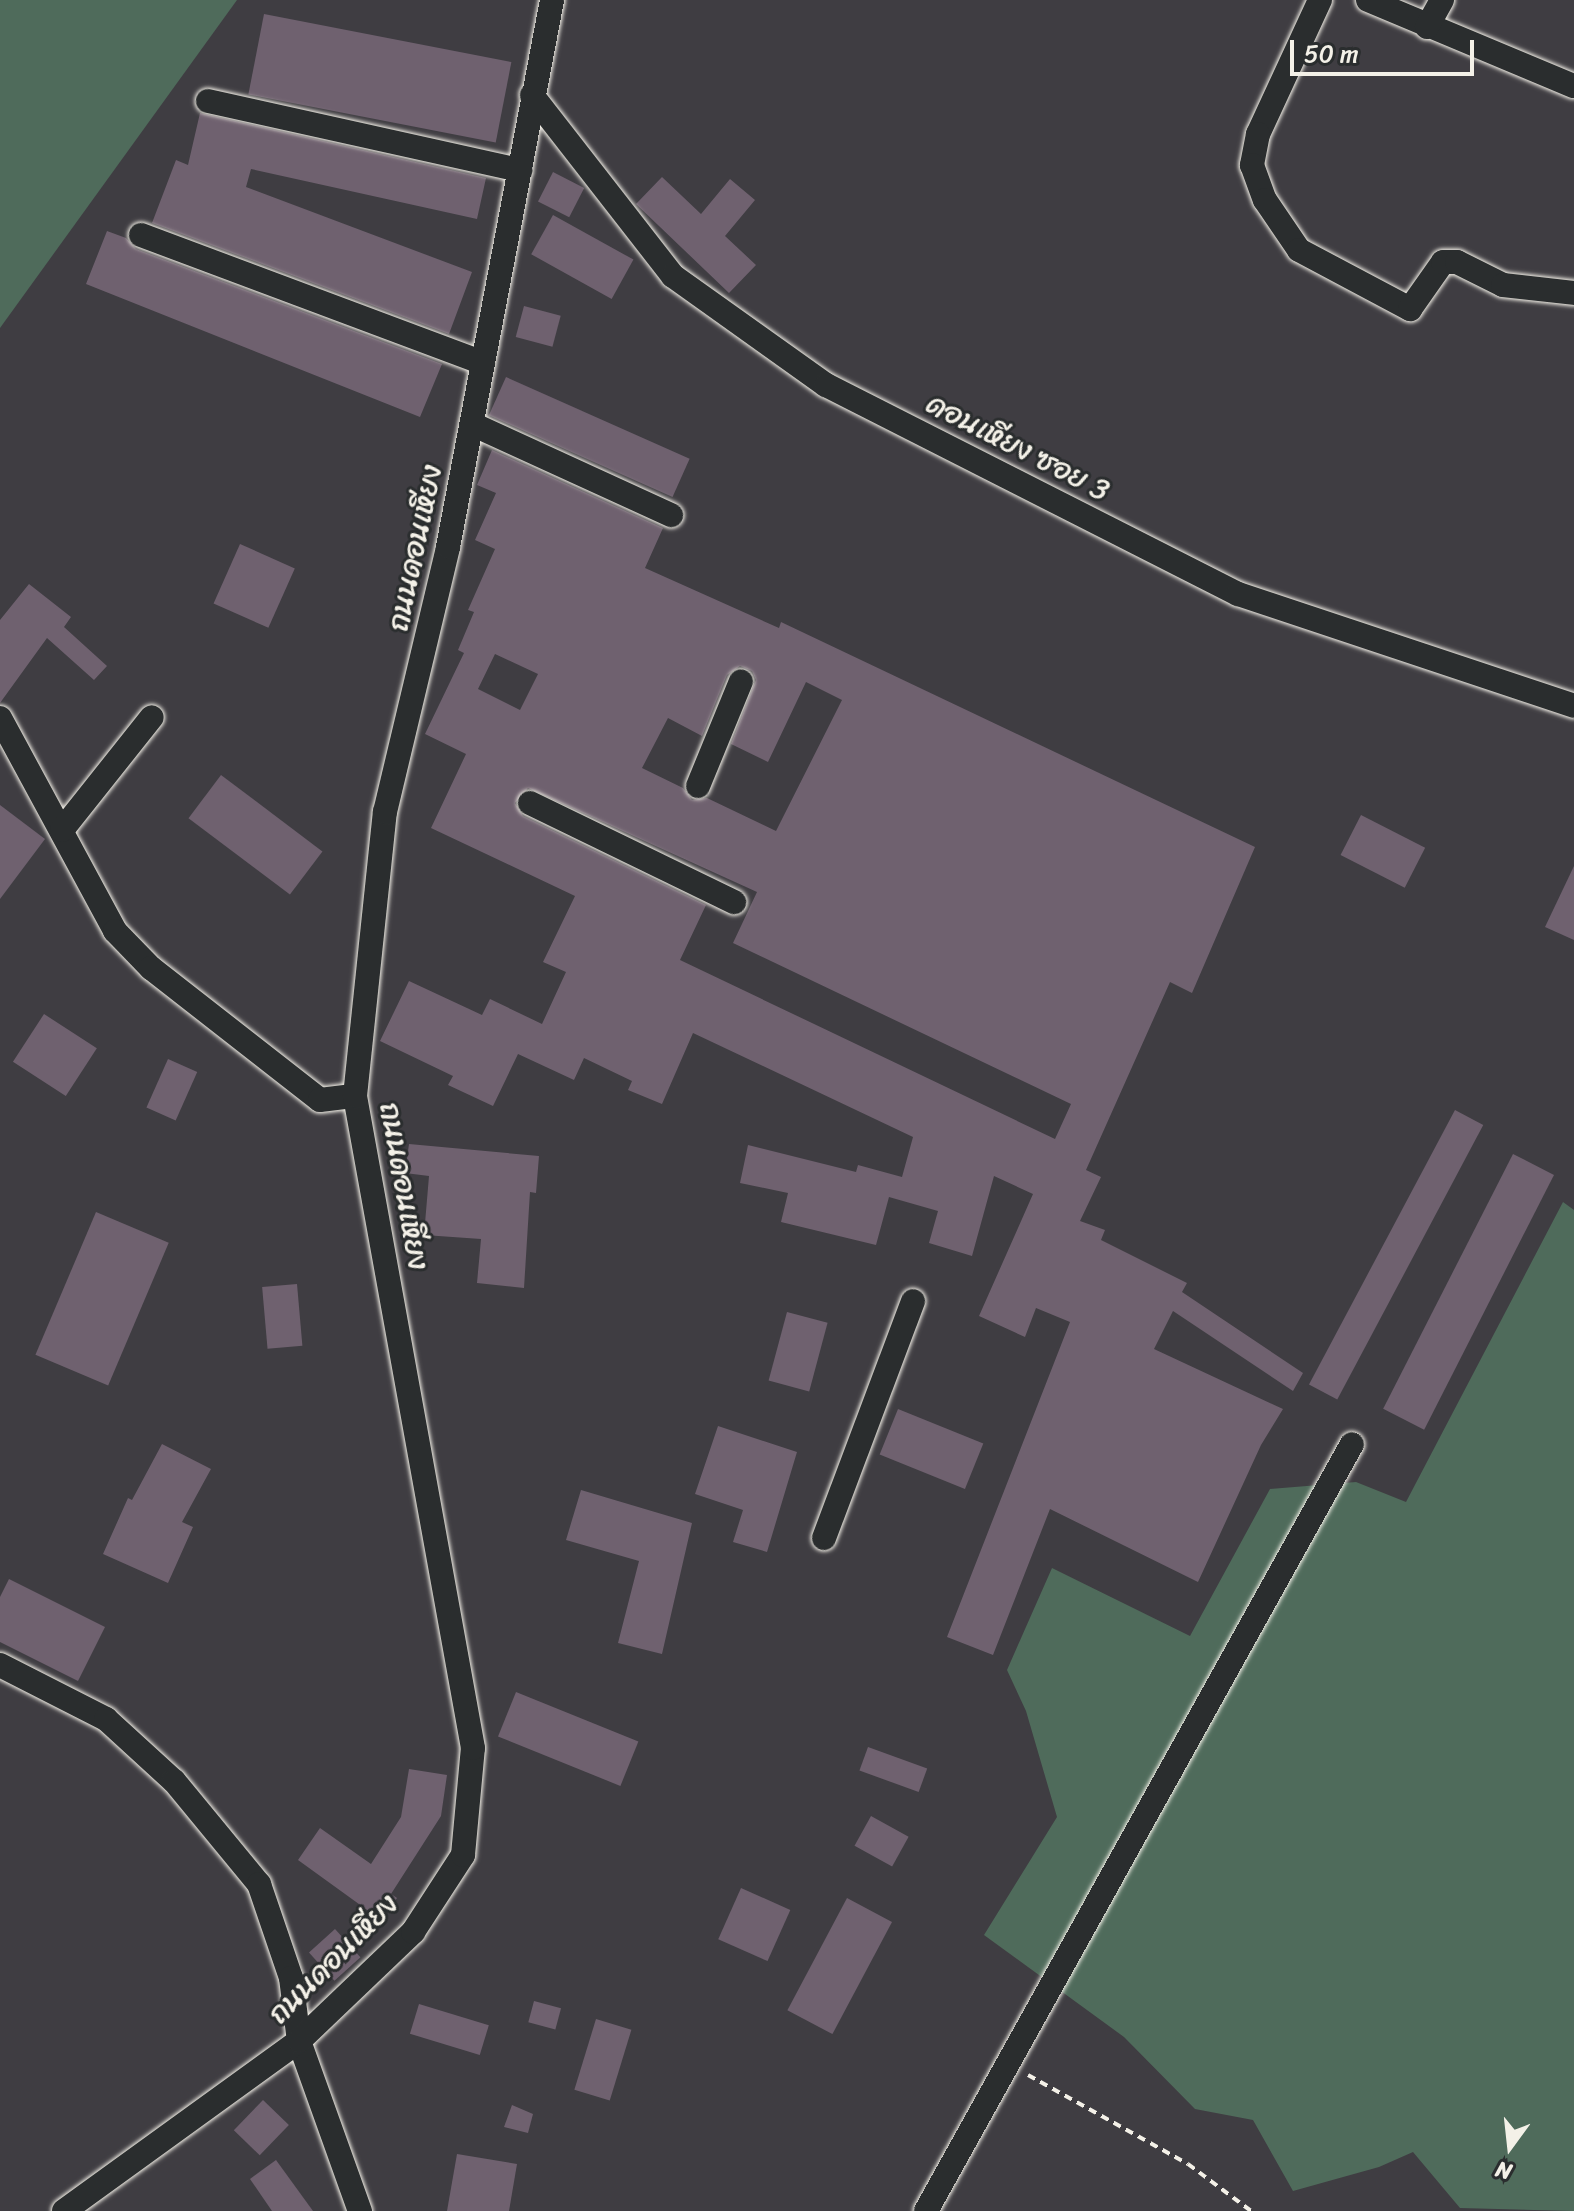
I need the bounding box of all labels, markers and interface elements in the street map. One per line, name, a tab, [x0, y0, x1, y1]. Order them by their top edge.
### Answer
scale bar	[1294, 24, 1478, 74]
text: 50 m	[1304, 33, 1359, 75]
street label: ดอนเหียง ซอย 3	[921, 385, 1115, 509]
street label: ถนนดอนเหียง	[380, 461, 450, 635]
street label: ถนนดอนเหียง	[372, 1099, 436, 1273]
street label: ถนนดอนเหียง	[260, 1886, 406, 2032]
north arrow	[1470, 2107, 1550, 2187]
text: N	[1491, 2150, 1516, 2191]

